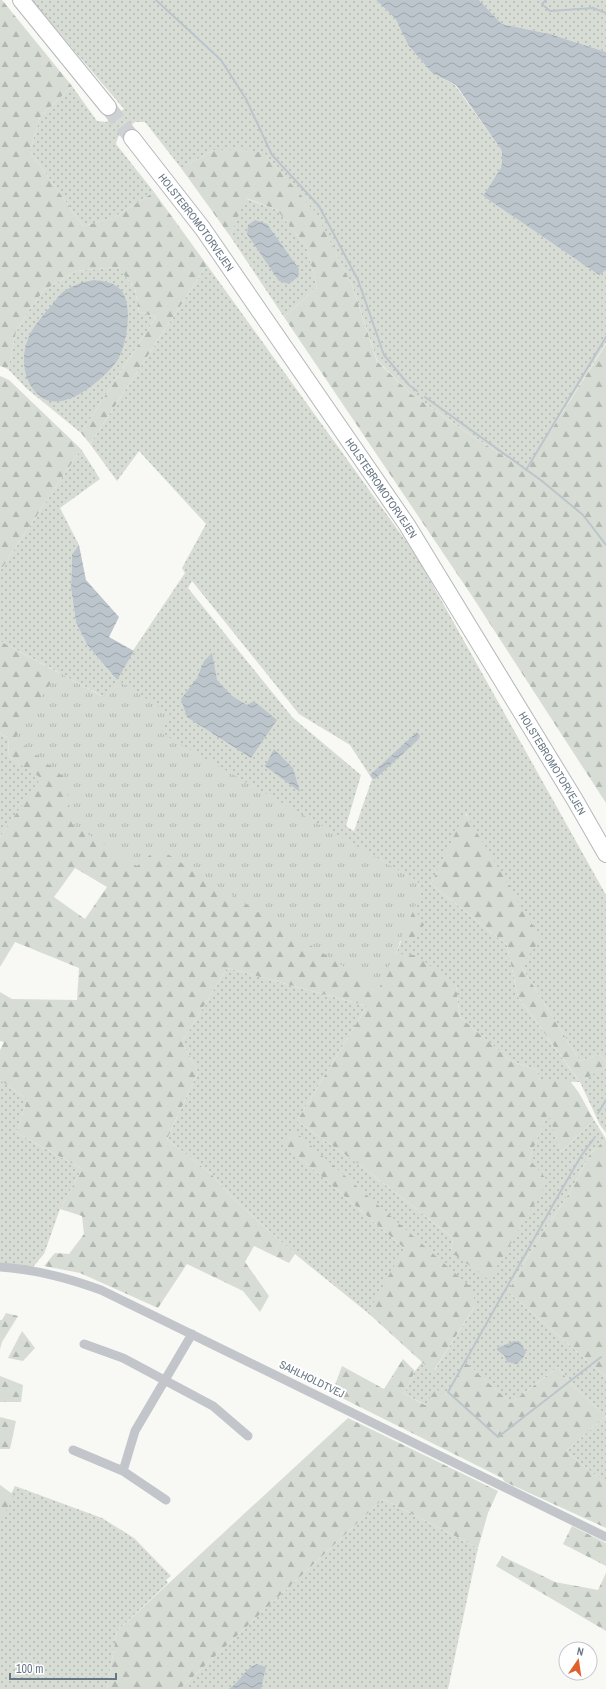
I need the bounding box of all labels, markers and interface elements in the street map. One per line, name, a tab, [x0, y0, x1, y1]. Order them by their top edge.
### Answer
street label: HOLSTEBROMOTORVEJEN	[155, 171, 237, 274]
street label: HOLSTEBROMOTORVEJEN	[342, 435, 420, 541]
street label: HOLSTEBROMOTORVEJEN	[516, 709, 589, 817]
street label: SAHLHOLDTVEJ	[277, 1357, 347, 1401]
north arrow	[558, 1641, 598, 1681]
text: N	[576, 1644, 585, 1659]
scale bar	[10, 1655, 116, 1681]
text: 100 m	[16, 1661, 43, 1677]

